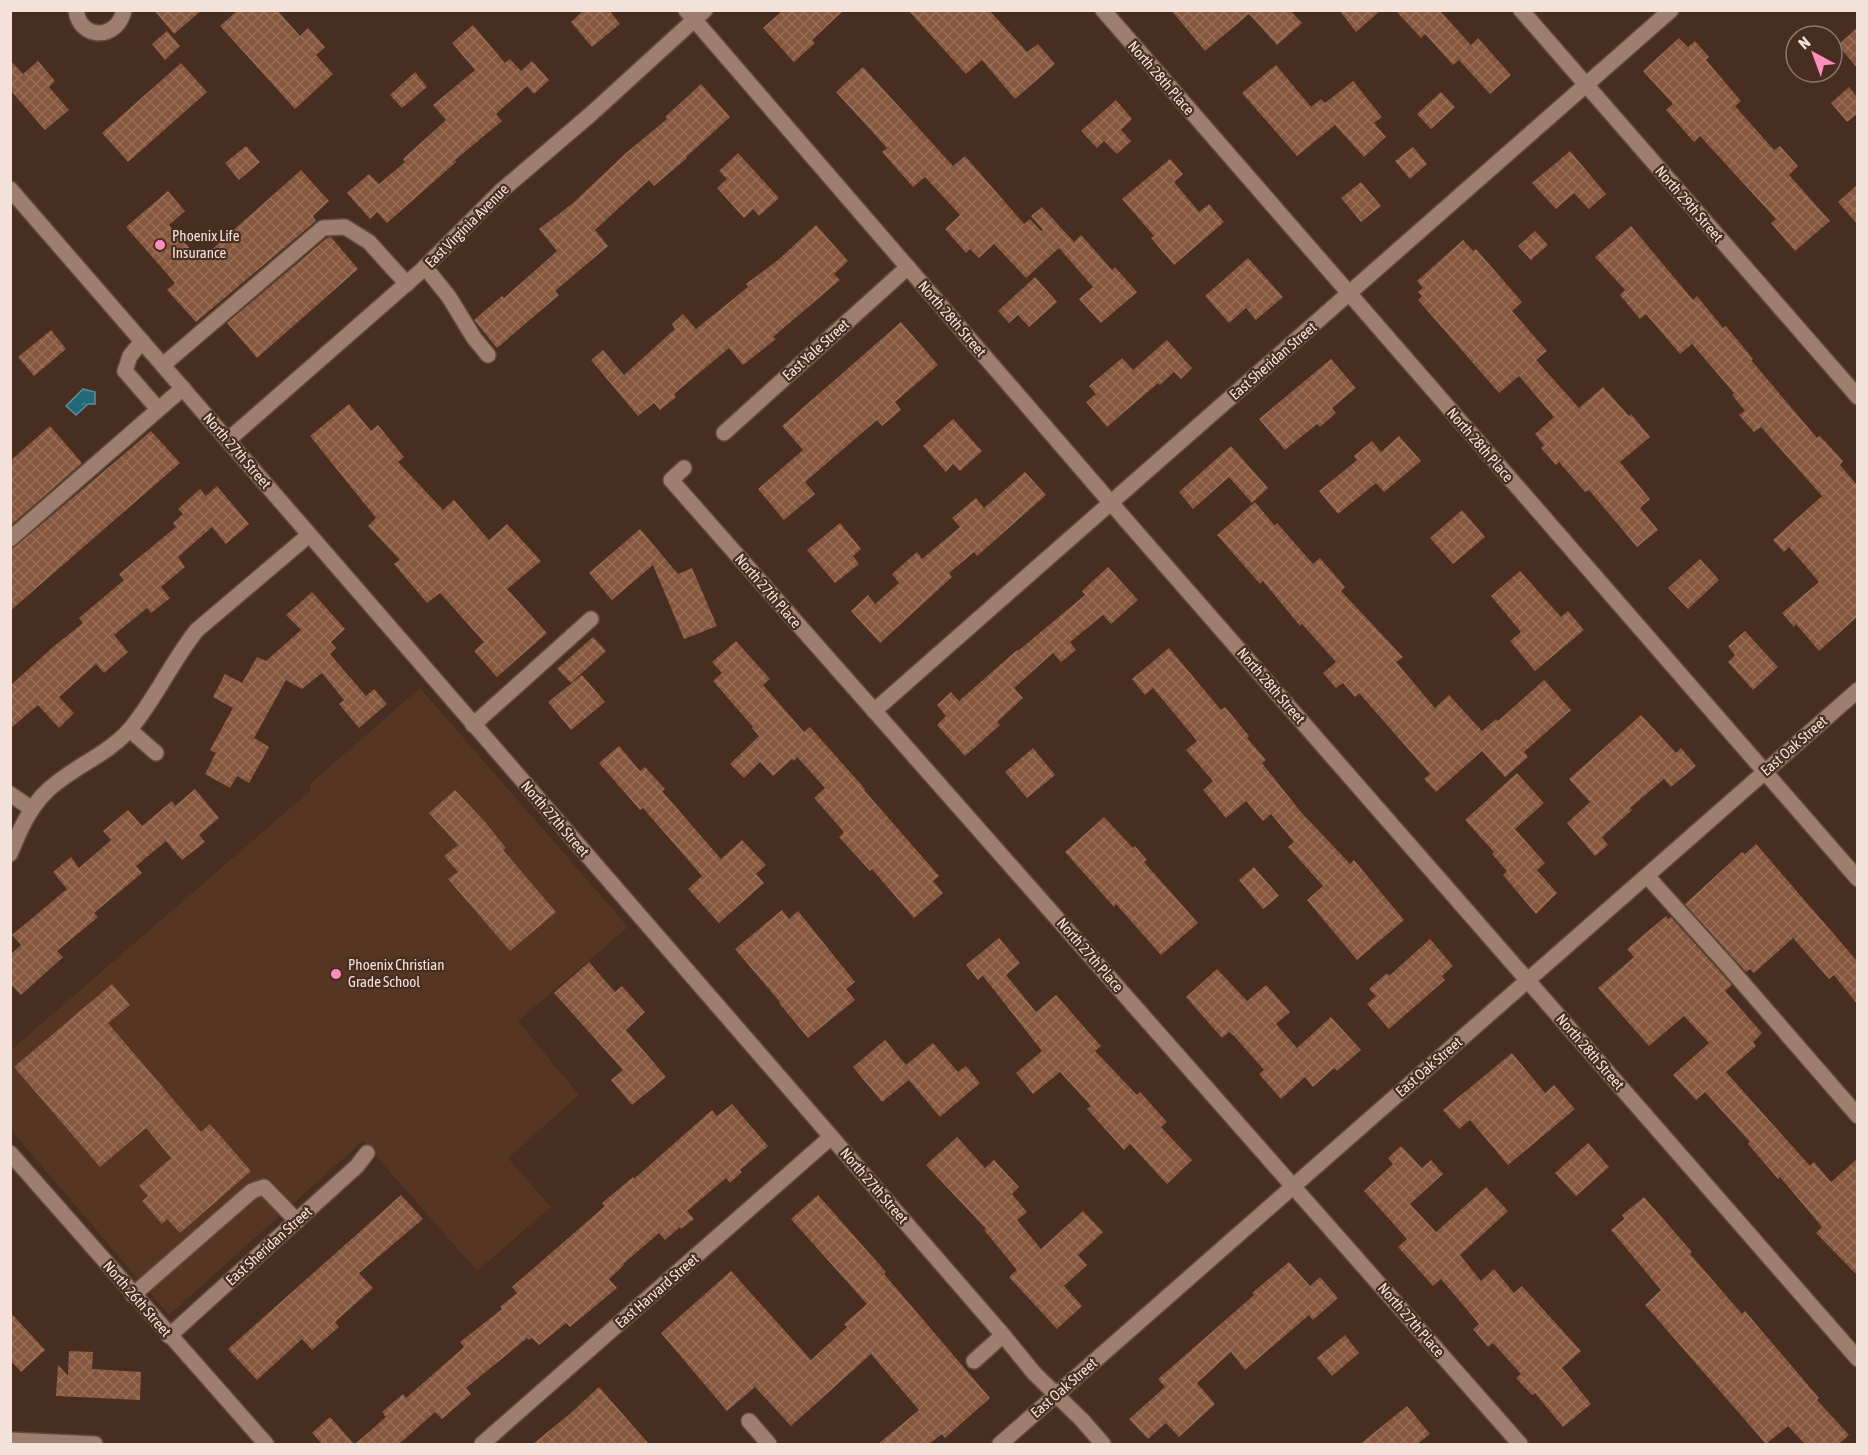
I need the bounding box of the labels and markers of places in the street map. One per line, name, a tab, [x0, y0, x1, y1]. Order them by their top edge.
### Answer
place label: Phoenix Life Insurance	[172, 227, 240, 261]
marker: Phoenix Life Insurance	[153, 238, 167, 252]
place label: Phoenix Christian Grade School	[348, 956, 445, 990]
marker: Phoenix Christian Grade School	[329, 967, 343, 981]

